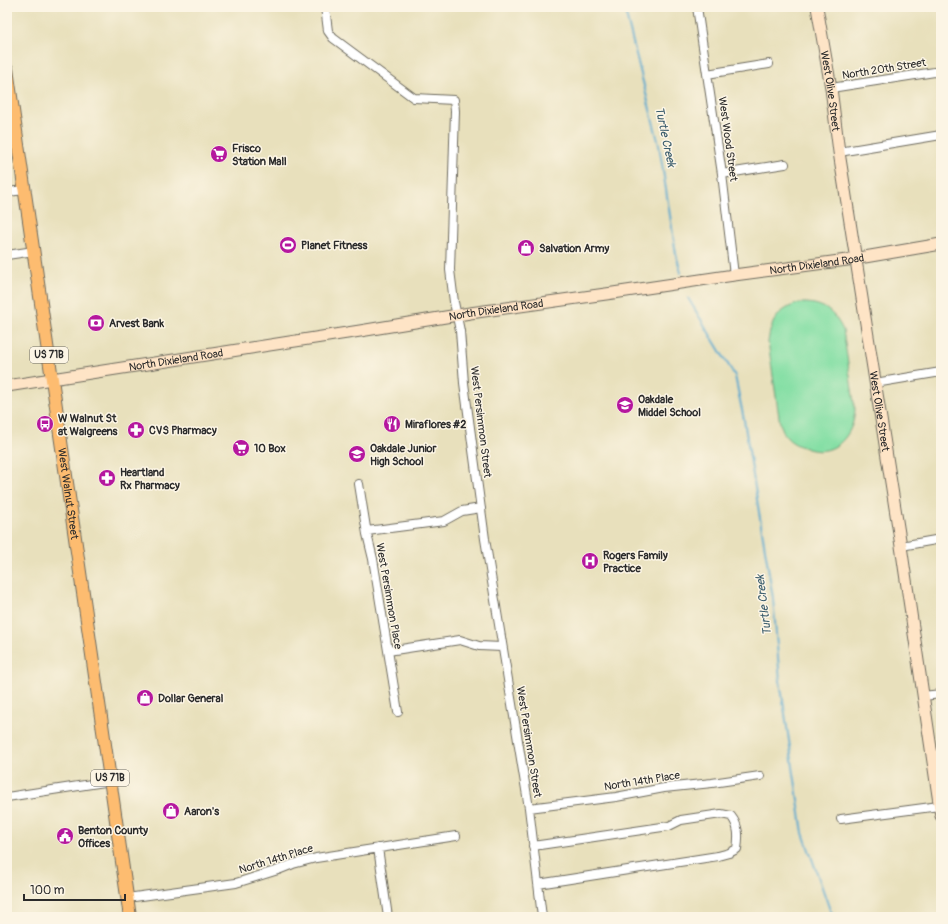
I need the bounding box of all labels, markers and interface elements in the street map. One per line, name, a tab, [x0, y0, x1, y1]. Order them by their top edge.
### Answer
street label: West Olive Street	[818, 50, 843, 132]
street label: North 20th Street	[841, 56, 927, 82]
street label: West Wood Street	[716, 96, 740, 183]
water label: Turtle Creek	[651, 106, 679, 169]
place label: Frisco Station Mall	[232, 142, 287, 168]
supermarket icon: Frisco Station Mall	[209, 144, 229, 164]
sports icon: Planet Fitness	[278, 235, 298, 255]
shop icon: Salvation Army	[516, 238, 536, 258]
place label: Planet Fitness	[301, 239, 368, 252]
place label: Salvation Army	[539, 242, 610, 255]
street label: North Dixieland Road	[769, 251, 865, 277]
street label: North Dixieland Road	[448, 296, 544, 323]
bank icon: Arvest Bank	[86, 313, 106, 333]
place label: Arvest Bank	[109, 317, 164, 330]
street label: North Dixieland Road	[128, 346, 224, 373]
road number: US 71B	[30, 347, 68, 363]
street label: West Persimmon Street	[468, 365, 494, 479]
street label: West Olive Street	[867, 370, 893, 453]
place label: Oakdale Middel School	[638, 393, 701, 419]
school or university icon: Oakdale Middel School	[615, 395, 635, 415]
place label: W Walnut St at Walgreens	[58, 412, 118, 438]
bus stop icon: W Walnut St at Walgreens	[35, 414, 55, 434]
restaurant icon: Miraflores #2	[382, 414, 402, 434]
place label: Miraflores #2	[405, 418, 466, 431]
pharmacy icon: CVS Pharmacy	[126, 420, 146, 440]
place label: CVS Pharmacy	[149, 424, 217, 437]
supermarket icon: 10 Box	[231, 438, 251, 458]
place label: 10 Box	[254, 442, 286, 455]
place label: Oakdale Junior High School	[370, 442, 438, 468]
school or university icon: Oakdale Junior High School	[347, 444, 367, 464]
street label: West Walnut Street	[56, 447, 82, 541]
place label: Heartland Rx Pharmacy	[120, 466, 180, 492]
pharmacy icon: Heartland Rx Pharmacy	[97, 468, 117, 488]
street label: West Persimmon Place	[373, 542, 405, 651]
place label: Rogers Family Practice	[603, 549, 668, 575]
hospital icon: Rogers Family Practice	[580, 551, 600, 571]
water label: Turtle Creek	[753, 573, 775, 636]
street label: West Persimmon Street	[514, 685, 544, 799]
shop icon: Dollar General	[135, 688, 155, 708]
place label: Dollar General	[158, 692, 224, 705]
street label: North 14th Place	[603, 768, 681, 793]
road number: US 71B	[91, 770, 129, 786]
shop icon: Aaron's	[161, 801, 181, 821]
place label: Aaron's	[184, 805, 219, 818]
place label: Benton County Offices	[78, 824, 148, 850]
public building icon: Benton County Offices	[55, 826, 75, 846]
street label: North 14th Place	[237, 841, 315, 876]
scale bar	[24, 876, 125, 902]
text: 100 m	[30, 883, 65, 898]

